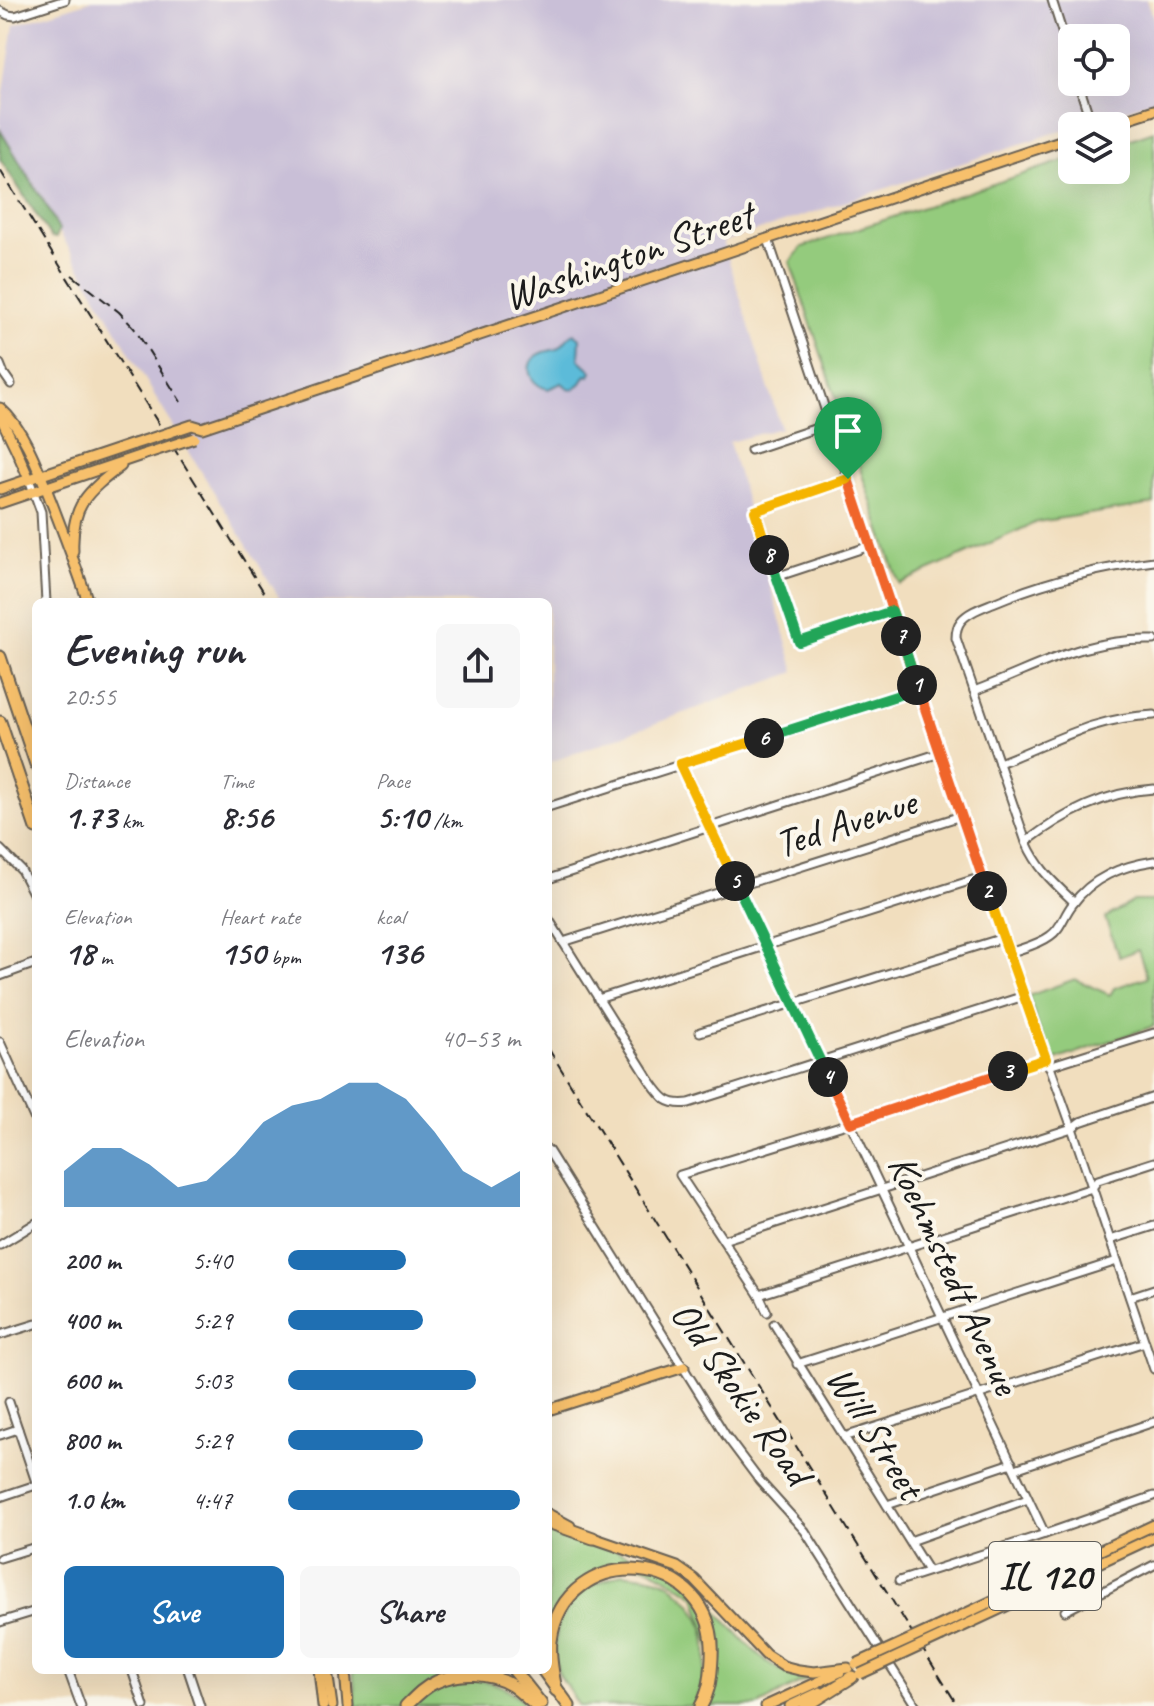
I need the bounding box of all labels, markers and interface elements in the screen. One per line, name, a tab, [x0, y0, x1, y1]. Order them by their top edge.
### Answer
map controls	[1058, 24, 1130, 184]
button: locate	[1058, 24, 1130, 96]
button: layers	[1058, 112, 1130, 184]
street label: Washington Street	[497, 188, 765, 322]
pin	[814, 397, 882, 479]
icon: arrive	[826, 409, 870, 453]
pin: 8	[749, 535, 789, 575]
text: 8	[764, 541, 774, 569]
pin: 7	[881, 616, 921, 656]
text: Evening run	[64, 622, 244, 677]
text: 7	[896, 622, 906, 650]
button: share	[436, 624, 520, 708]
pin: 1	[897, 665, 937, 705]
text: 1	[912, 671, 922, 699]
text: 20:55	[64, 680, 116, 713]
pin: 6	[744, 718, 784, 758]
text: 6	[759, 724, 769, 752]
text: Distance	[64, 767, 130, 795]
text: Time	[220, 767, 254, 795]
text: Pace	[376, 767, 410, 795]
street label: Ted Avenue	[769, 776, 925, 869]
text: 1.73	[64, 795, 117, 838]
text: 8:56	[220, 795, 273, 838]
text: 5:10	[376, 795, 428, 838]
text: km	[117, 807, 143, 835]
text: /km	[428, 807, 462, 835]
pin: 5	[715, 861, 755, 901]
text: 5	[730, 867, 740, 895]
pin: 2	[967, 871, 1007, 911]
text: 2	[982, 877, 992, 905]
text: Elevation	[64, 903, 132, 931]
text: Heart rate	[220, 903, 300, 931]
text: kcal	[376, 903, 405, 931]
text: 18	[64, 931, 95, 974]
text: 150	[220, 931, 265, 974]
text: 136	[376, 931, 423, 974]
text: m	[95, 943, 112, 971]
text: bpm	[265, 943, 301, 971]
text: Elevation	[64, 1022, 144, 1055]
text: 40–53 m	[441, 1022, 520, 1055]
pin: 3	[988, 1051, 1028, 1091]
pin: 4	[808, 1057, 848, 1097]
text: 3	[1003, 1057, 1013, 1085]
text: 4	[823, 1063, 833, 1091]
street label: Koehmstedt Avenue	[877, 1147, 1033, 1405]
text: 200 m	[64, 1244, 120, 1277]
text: 5:40	[192, 1244, 232, 1277]
street label: Old Skokie Road	[660, 1291, 826, 1499]
text: 400 m	[64, 1304, 120, 1337]
text: 5:29	[192, 1304, 232, 1337]
street label: Will Street	[815, 1357, 937, 1511]
text: 600 m	[64, 1364, 121, 1397]
text: 5:03	[192, 1364, 232, 1397]
text: 800 m	[64, 1424, 120, 1457]
text: 5:29	[192, 1424, 232, 1457]
text: 1.0 km	[64, 1484, 124, 1517]
text: 4:47	[192, 1484, 232, 1517]
road number: IL 120	[989, 1542, 1101, 1610]
button: Save	[64, 1566, 284, 1658]
button: Share	[300, 1566, 520, 1658]

